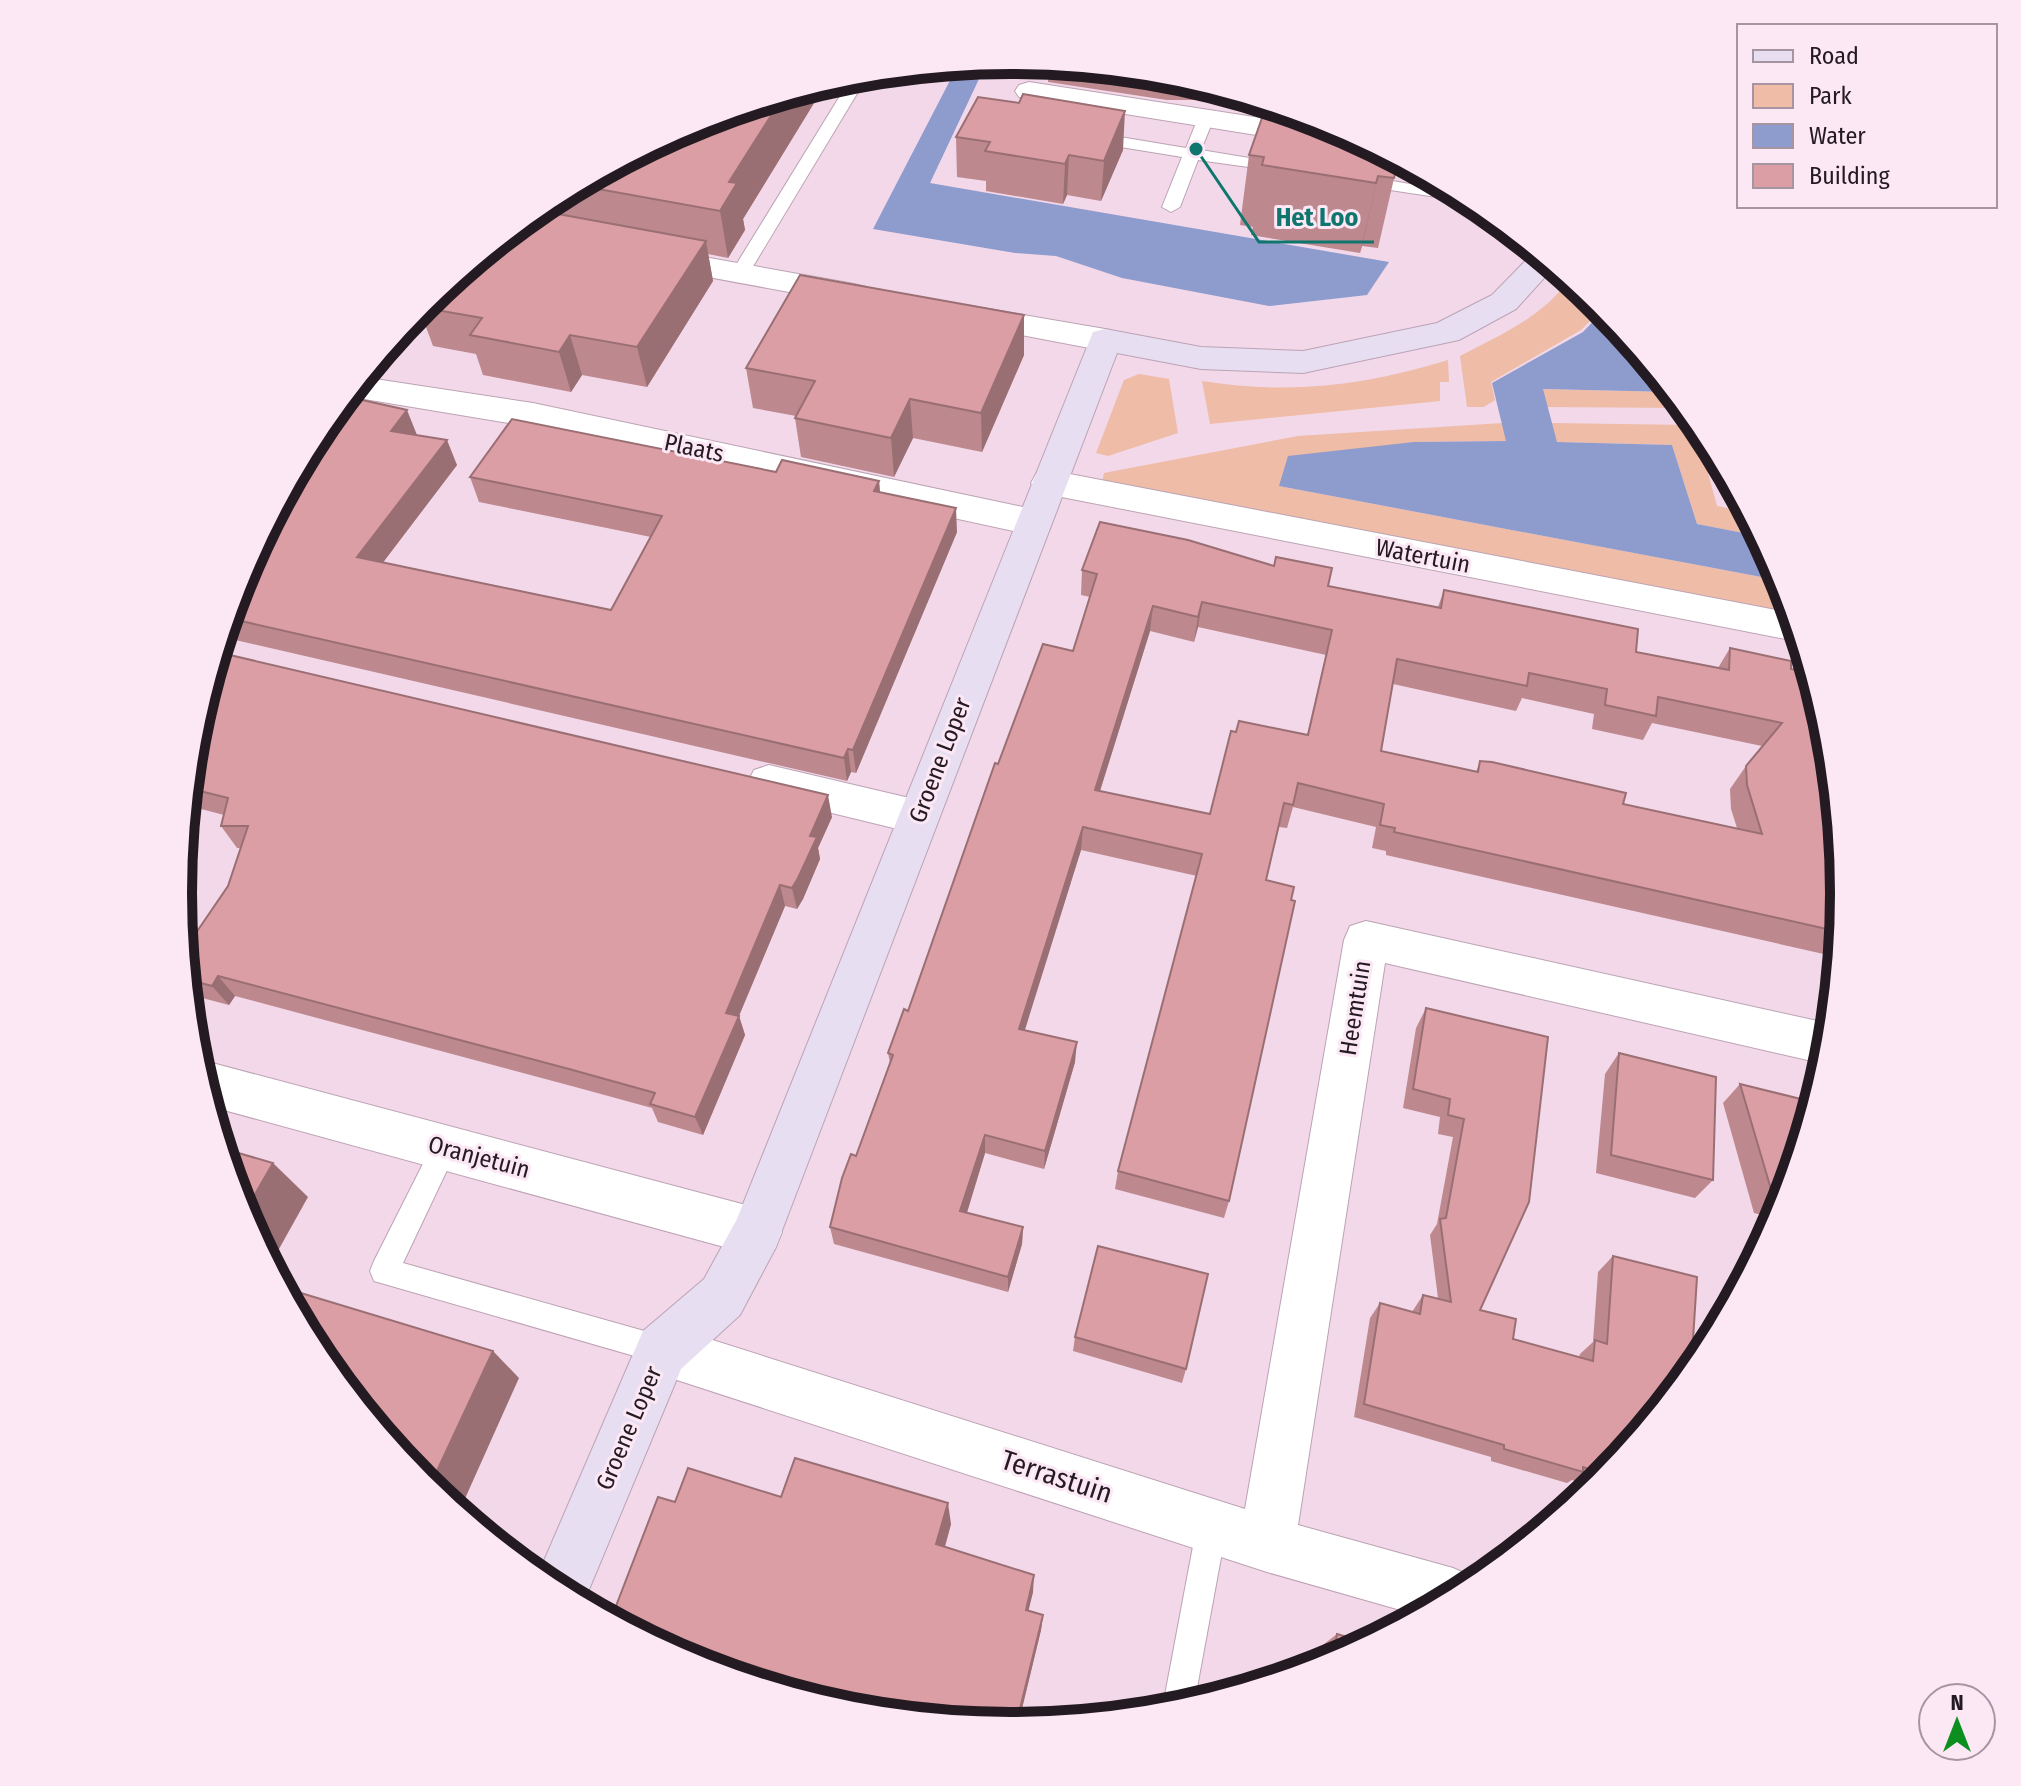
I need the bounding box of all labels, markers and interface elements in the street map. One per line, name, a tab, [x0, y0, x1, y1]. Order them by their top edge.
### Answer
legend	[1737, 24, 1997, 208]
text: Road	[1809, 42, 1859, 70]
text: Park	[1809, 82, 1852, 110]
text: Water	[1809, 122, 1866, 150]
text: Building	[1809, 162, 1891, 190]
callout: Het Loo	[1259, 192, 1374, 242]
text: Het Loo	[1276, 202, 1358, 233]
street label: Plaats	[662, 428, 726, 468]
street label: Watertuin	[1373, 533, 1473, 579]
street label: Groene Loper	[903, 693, 977, 827]
street label: Heemtuin	[1334, 958, 1376, 1058]
street label: Oranjetuin	[425, 1130, 533, 1184]
street label: Groene Loper	[590, 1361, 668, 1494]
street label: Terrastuin	[997, 1443, 1117, 1510]
north arrow	[1917, 1682, 1997, 1762]
text: N	[1950, 1689, 1964, 1716]

